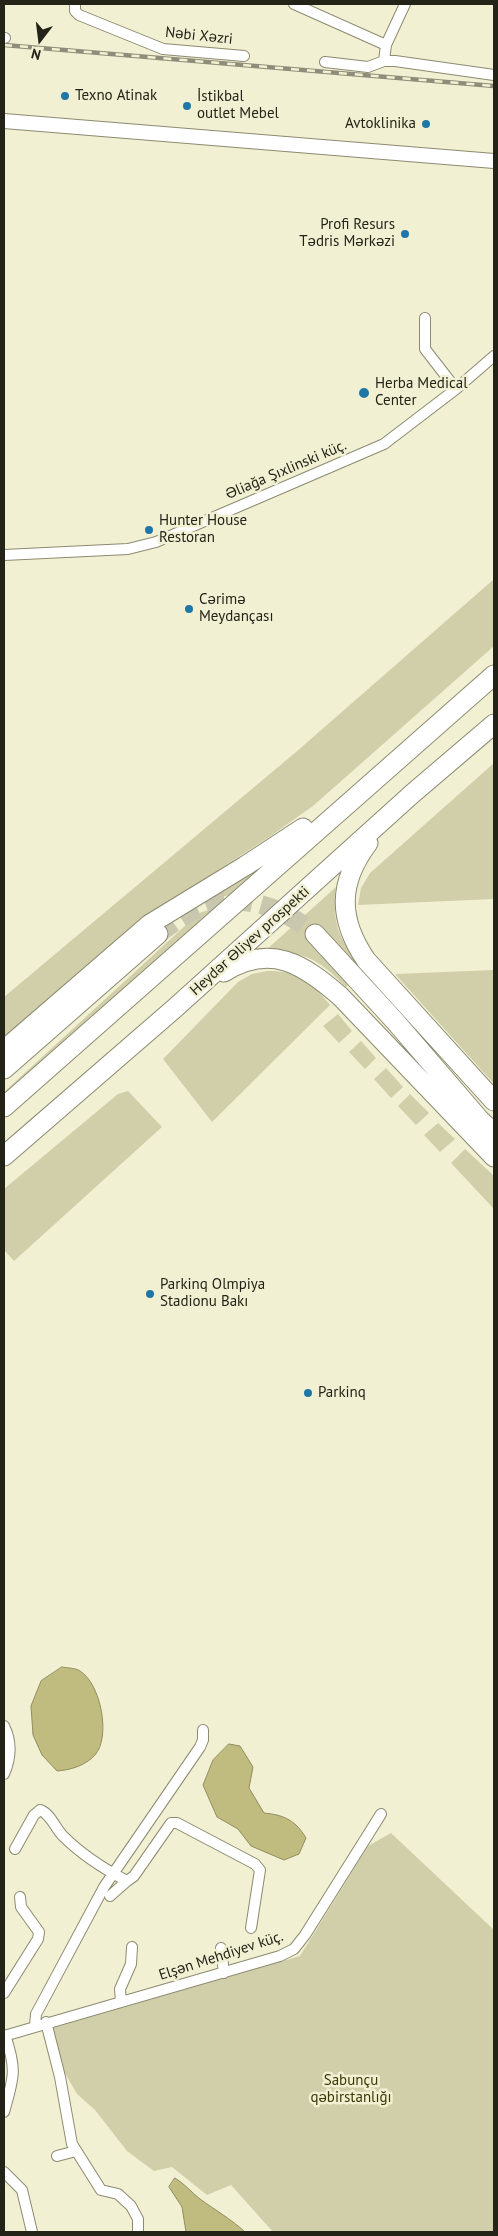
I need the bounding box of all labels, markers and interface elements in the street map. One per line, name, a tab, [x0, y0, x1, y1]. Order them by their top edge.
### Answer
north arrow	[15, 15, 65, 65]
street label: Nəbi Xəzri	[164, 23, 234, 49]
text: N	[29, 45, 43, 64]
place label: Texno Atinak	[75, 87, 157, 105]
place label: İstikbal outlet Mebel	[197, 88, 279, 123]
marker: Texno Atinak	[59, 90, 71, 102]
marker: İstikbal outlet Mebel	[181, 100, 193, 112]
place label: Avtoklinika	[345, 115, 416, 133]
marker: Avtoklinika	[420, 118, 432, 130]
place label: Profi Resurs Tədris Mərkəzi	[299, 216, 395, 251]
marker: Profi Resurs Tədris Mərkəzi	[399, 228, 411, 240]
place label: Herba Medical Center	[375, 375, 468, 410]
marker: Herba Medical Center	[357, 386, 371, 400]
street label: Əliağa Şıxlinski küç.	[223, 436, 349, 504]
place label: Hunter House Restoran	[159, 512, 247, 547]
marker: Hunter House Restoran	[143, 524, 155, 536]
place label: Cərimə Meydançası	[199, 591, 273, 626]
marker: Cərimə Meydançası	[183, 603, 195, 615]
street label: Heydər Əliyev prospekti	[187, 883, 313, 999]
place label: Parkinq Olmpiya Stadionu Bakı	[160, 1276, 265, 1311]
marker: Parkinq Olmpiya Stadionu Bakı	[144, 1288, 156, 1300]
place label: Parkinq	[318, 1384, 366, 1402]
marker: Parkinq	[302, 1387, 314, 1399]
street label: Elşən Mehdiyev küç.	[157, 1927, 285, 1985]
park label: Sabunçu qəbirstanlığı	[310, 2072, 392, 2107]

